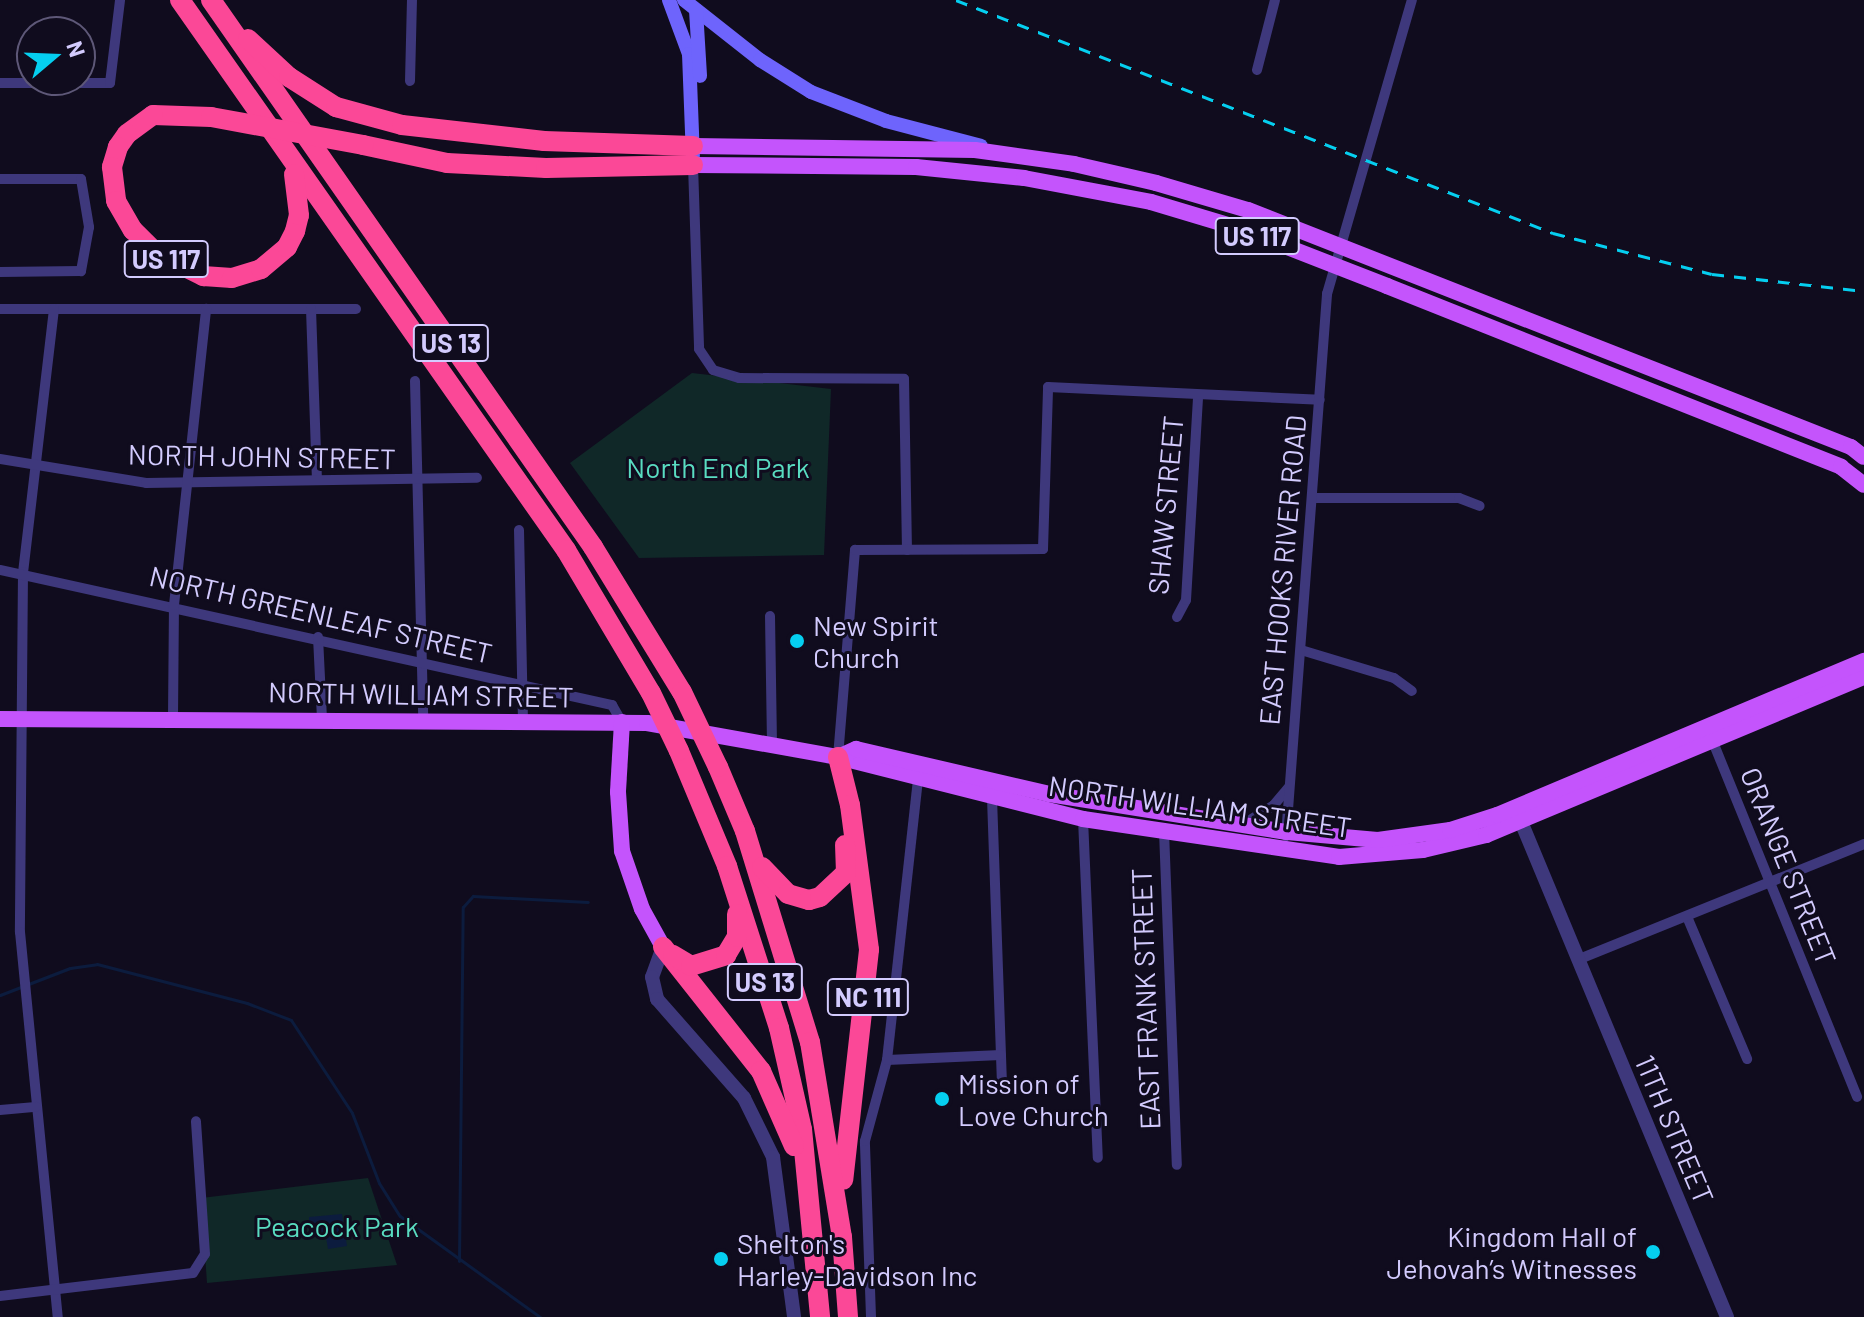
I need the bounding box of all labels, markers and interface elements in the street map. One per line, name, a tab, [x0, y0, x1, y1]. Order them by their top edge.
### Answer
north arrow	[16, 16, 96, 96]
text: N	[62, 38, 91, 60]
road number: US 117	[1213, 214, 1301, 258]
road number: US 117	[122, 237, 210, 281]
road number: US 13	[411, 321, 491, 365]
street label: SHAW STREET	[1140, 414, 1190, 596]
street label: EAST HOOKS RIVER ROAD	[1252, 414, 1312, 726]
street label: NORTH JOHN STREET	[128, 437, 396, 475]
park label: North End Park	[626, 450, 810, 484]
street label: NORTH GREENLEAF STREET	[147, 558, 495, 670]
place label: New Spirit Church	[813, 608, 939, 674]
marker: New Spirit Church	[788, 632, 806, 650]
street label: NORTH WILLIAM STREET	[268, 675, 574, 713]
street label: ORANGE STREET	[1734, 762, 1844, 970]
street label: NORTH WILLIAM STREET	[1046, 768, 1354, 844]
street label: EAST FRANK STREET	[1124, 868, 1166, 1130]
road number: US 13	[725, 960, 805, 1004]
road number: NC 111	[826, 975, 910, 1019]
street label: 11TH STREET	[1629, 1050, 1721, 1208]
place label: Mission of Love Church	[958, 1066, 1109, 1132]
marker: Mission of Love Church	[933, 1090, 951, 1108]
park label: Peacock Park	[255, 1209, 419, 1243]
place label: Kingdom Hall of Jehovah’s Witnesses	[1387, 1219, 1637, 1285]
place label: Shelton's Harley-Davidson Inc	[737, 1226, 977, 1292]
marker: Kingdom Hall of Jehovah’s Witnesses	[1644, 1243, 1662, 1261]
marker: Shelton's Harley-Davidson Inc	[712, 1250, 730, 1268]

